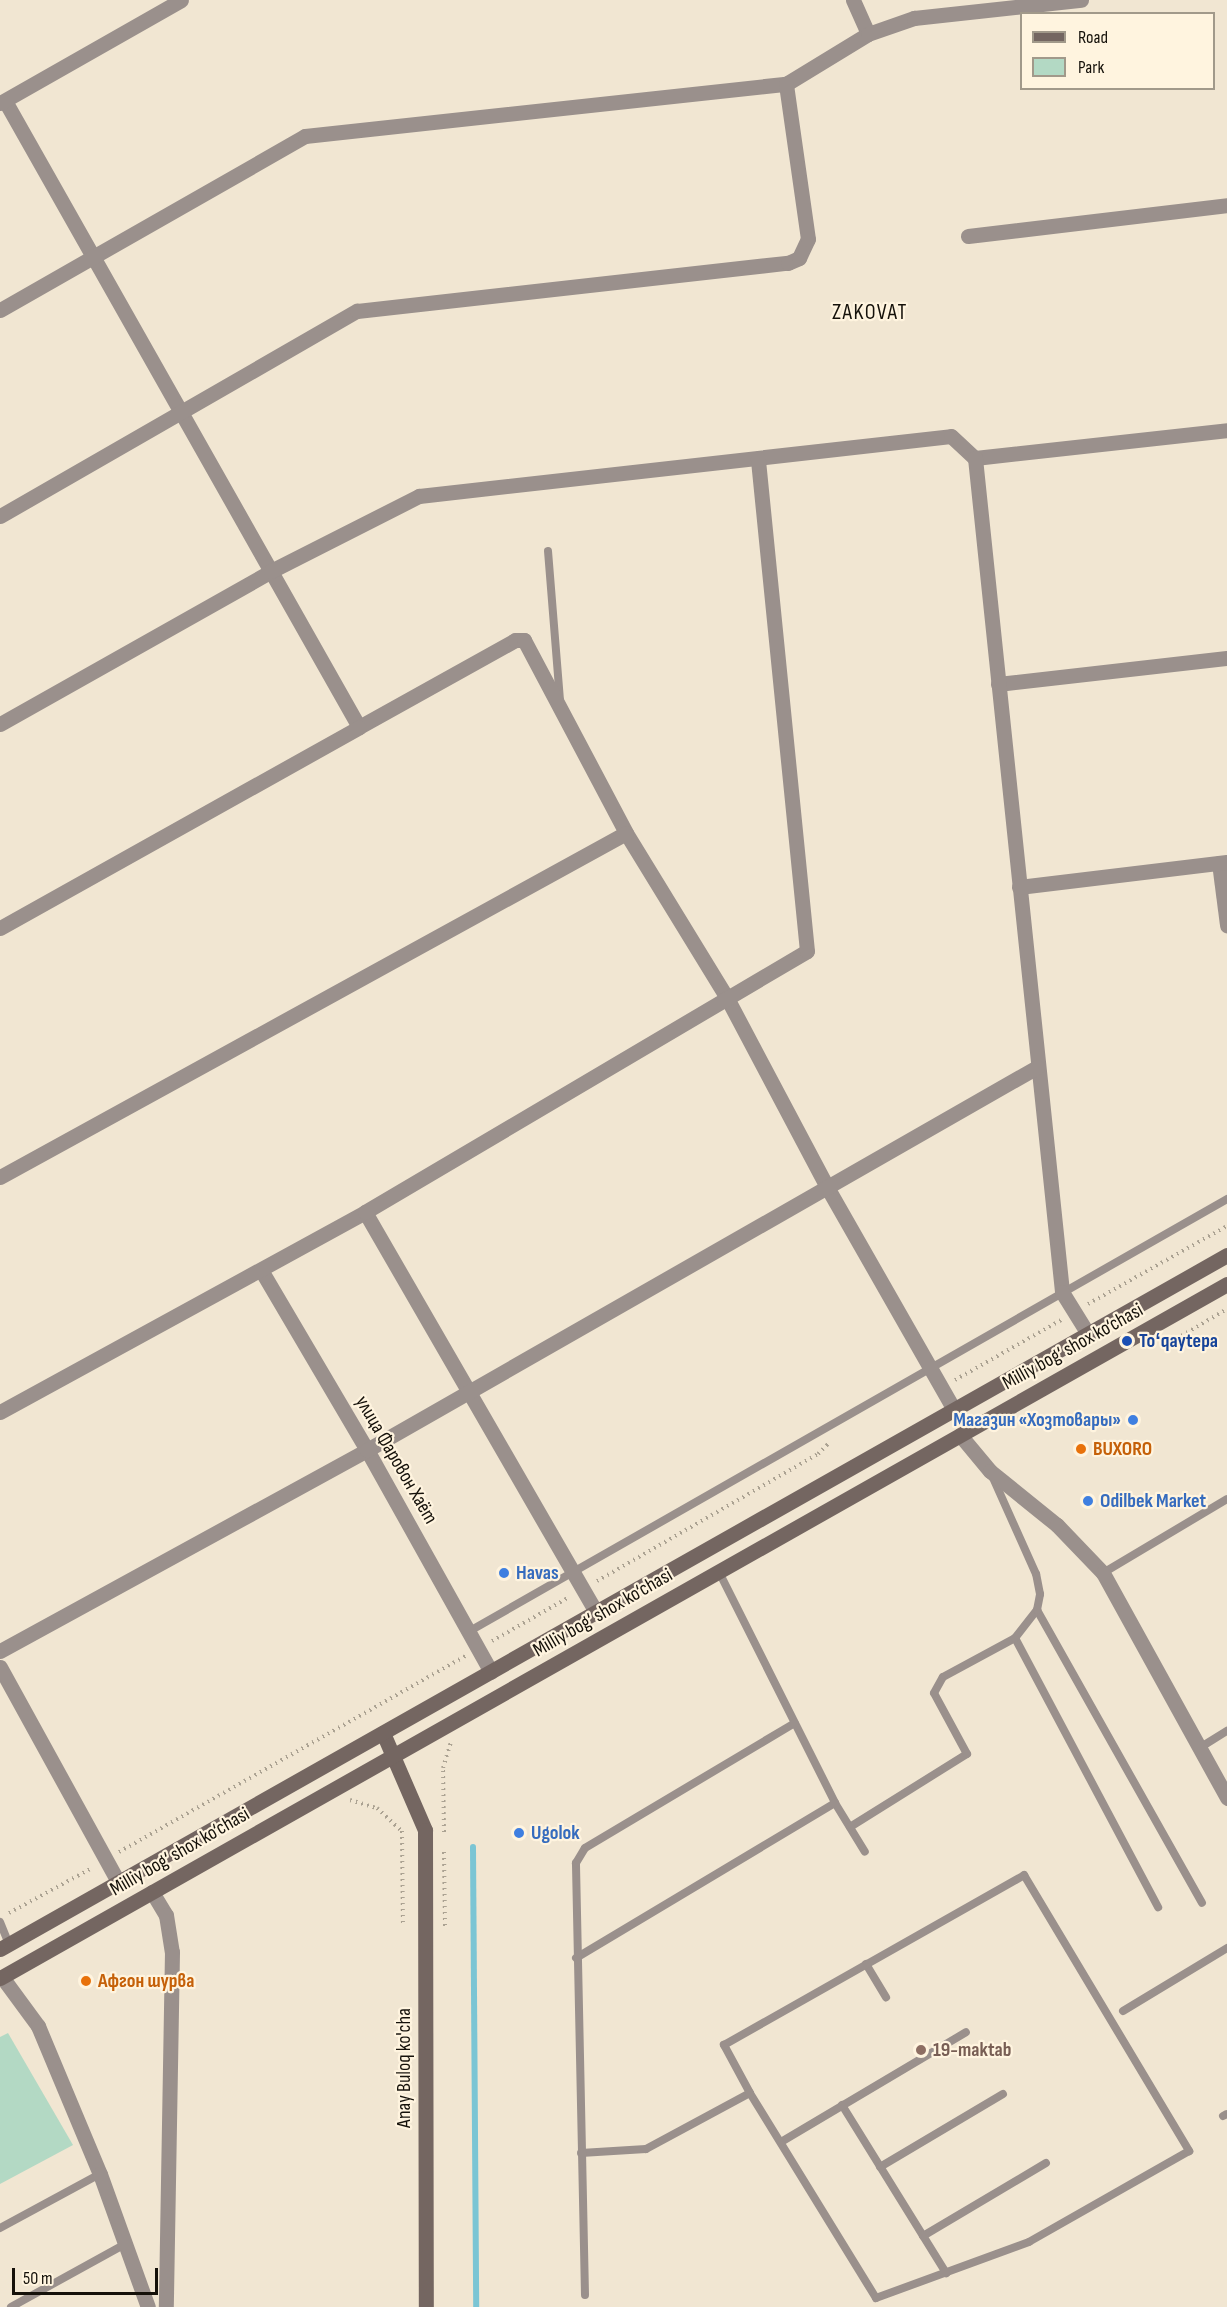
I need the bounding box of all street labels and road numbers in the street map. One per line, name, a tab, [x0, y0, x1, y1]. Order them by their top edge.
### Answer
street label: Milliy bog‘ shox ko‘chasi	[999, 1298, 1147, 1396]
street label: улица Фаровон Хаёт	[350, 1392, 442, 1528]
street label: Milliy bog‘ shox ko‘chasi	[529, 1563, 677, 1663]
street label: Milliy bog‘ shox ko‘chasi	[106, 1802, 254, 1902]
street label: Anay Buloq ko'cha	[392, 2008, 416, 2128]

